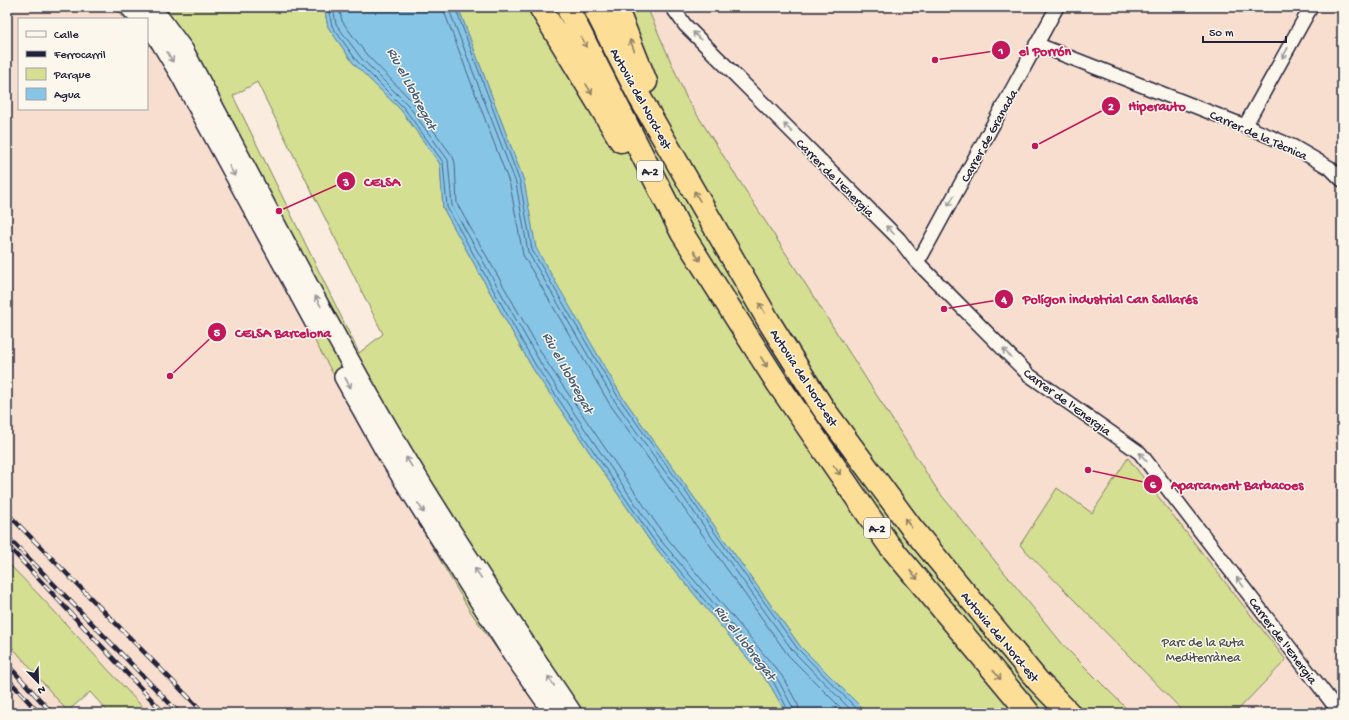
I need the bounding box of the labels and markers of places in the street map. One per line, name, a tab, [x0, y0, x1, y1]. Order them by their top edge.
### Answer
callout: el Porrón	[991, 37, 1080, 63]
callout: Hiperauto	[1101, 93, 1194, 119]
callout: CELSA	[336, 168, 408, 194]
callout: Polígon industrial Can Sallarés	[994, 286, 1205, 312]
callout: CELSA Barcelona	[207, 319, 340, 345]
callout: Aparcament Barbacoes	[1143, 471, 1311, 497]

